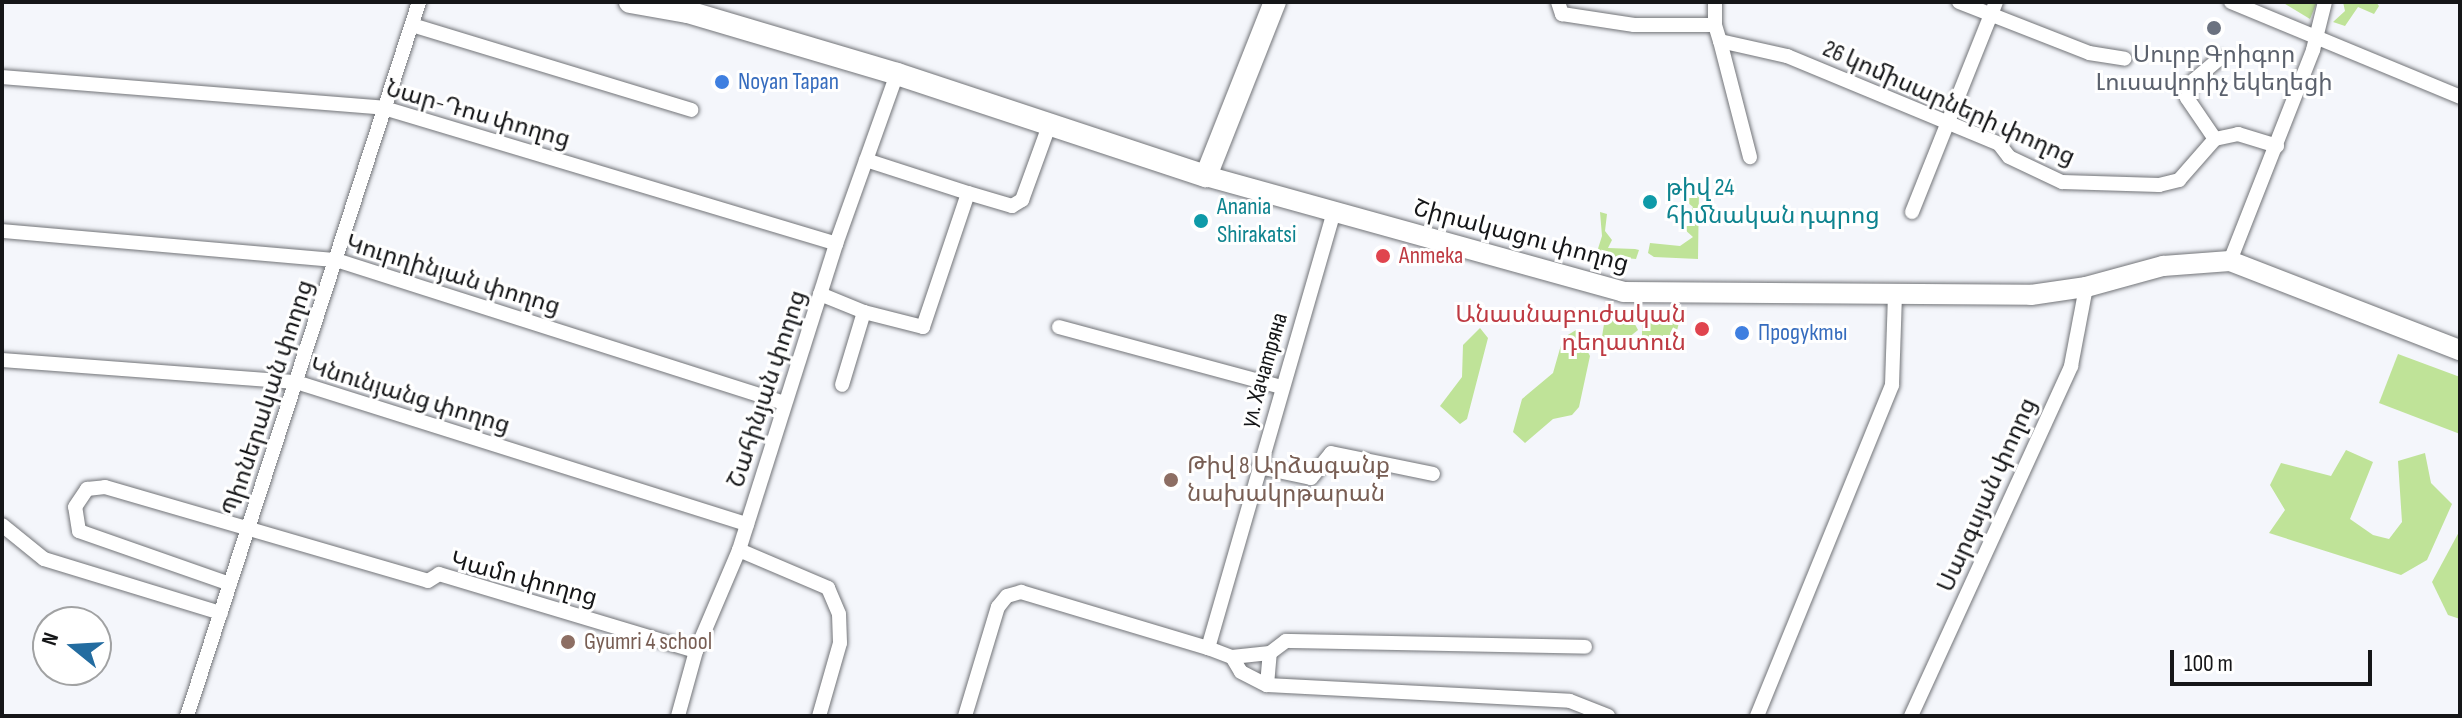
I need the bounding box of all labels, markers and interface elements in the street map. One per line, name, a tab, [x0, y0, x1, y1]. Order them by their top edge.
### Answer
marker: Սուրբ Գրիգոր Լուսավորիչ եկեղեցի	[2205, 19, 2223, 37]
street label: 26 կոմիսարների փողոց	[1818, 34, 2080, 172]
place label: Սուրբ Գրիգոր Լուսավորիչ եկեղեցի	[2095, 41, 2333, 97]
place label: Noyan Tapan	[738, 68, 839, 96]
marker: Noyan Tapan	[713, 73, 731, 91]
street label: Նար-Դոս փողոց	[383, 74, 573, 154]
place label: թիվ 24 հիմնական դպրոց	[1666, 174, 1880, 230]
place label: Anania Shirakatsi	[1217, 193, 1296, 249]
street label: Շիրակացու փողոց	[1410, 193, 1632, 279]
marker: թիվ 24 հիմնական դպրոց	[1641, 193, 1659, 211]
marker: Anania Shirakatsi	[1192, 212, 1210, 230]
street label: Կուրղինյան փողոց	[342, 229, 564, 321]
place label: Аптека	[1399, 242, 1463, 270]
marker: Аптека	[1374, 247, 1392, 265]
street label: Պիոներական փողոց	[216, 276, 320, 520]
street label: Շահինյան փողոց	[722, 287, 812, 491]
place label: Անասնաբուժական դեղատուն	[1455, 301, 1686, 357]
street label: ул. Хачатряна	[1234, 309, 1294, 431]
place label: Продукты	[1758, 319, 1847, 347]
marker: Անասնաբուժական դեղատուն	[1693, 320, 1711, 338]
marker: Продукты	[1733, 324, 1751, 342]
street label: Կնունյանց փողոց	[307, 352, 513, 440]
street label: Սարգսյան փողոց	[1931, 394, 2043, 596]
place label: Թիվ 8 Արձագանք նախակրթարան	[1187, 452, 1390, 508]
marker: Թիվ 8 Արձագանք նախակրթարան	[1162, 471, 1180, 489]
street label: Կամո փողոց	[447, 546, 601, 612]
north arrow	[32, 606, 112, 686]
place label: Gyumri 4 school	[584, 628, 712, 656]
text: N	[36, 629, 65, 649]
marker: Gyumri 4 school	[559, 633, 577, 651]
scale bar	[2174, 634, 2376, 684]
text: 100 m	[2184, 649, 2233, 678]

